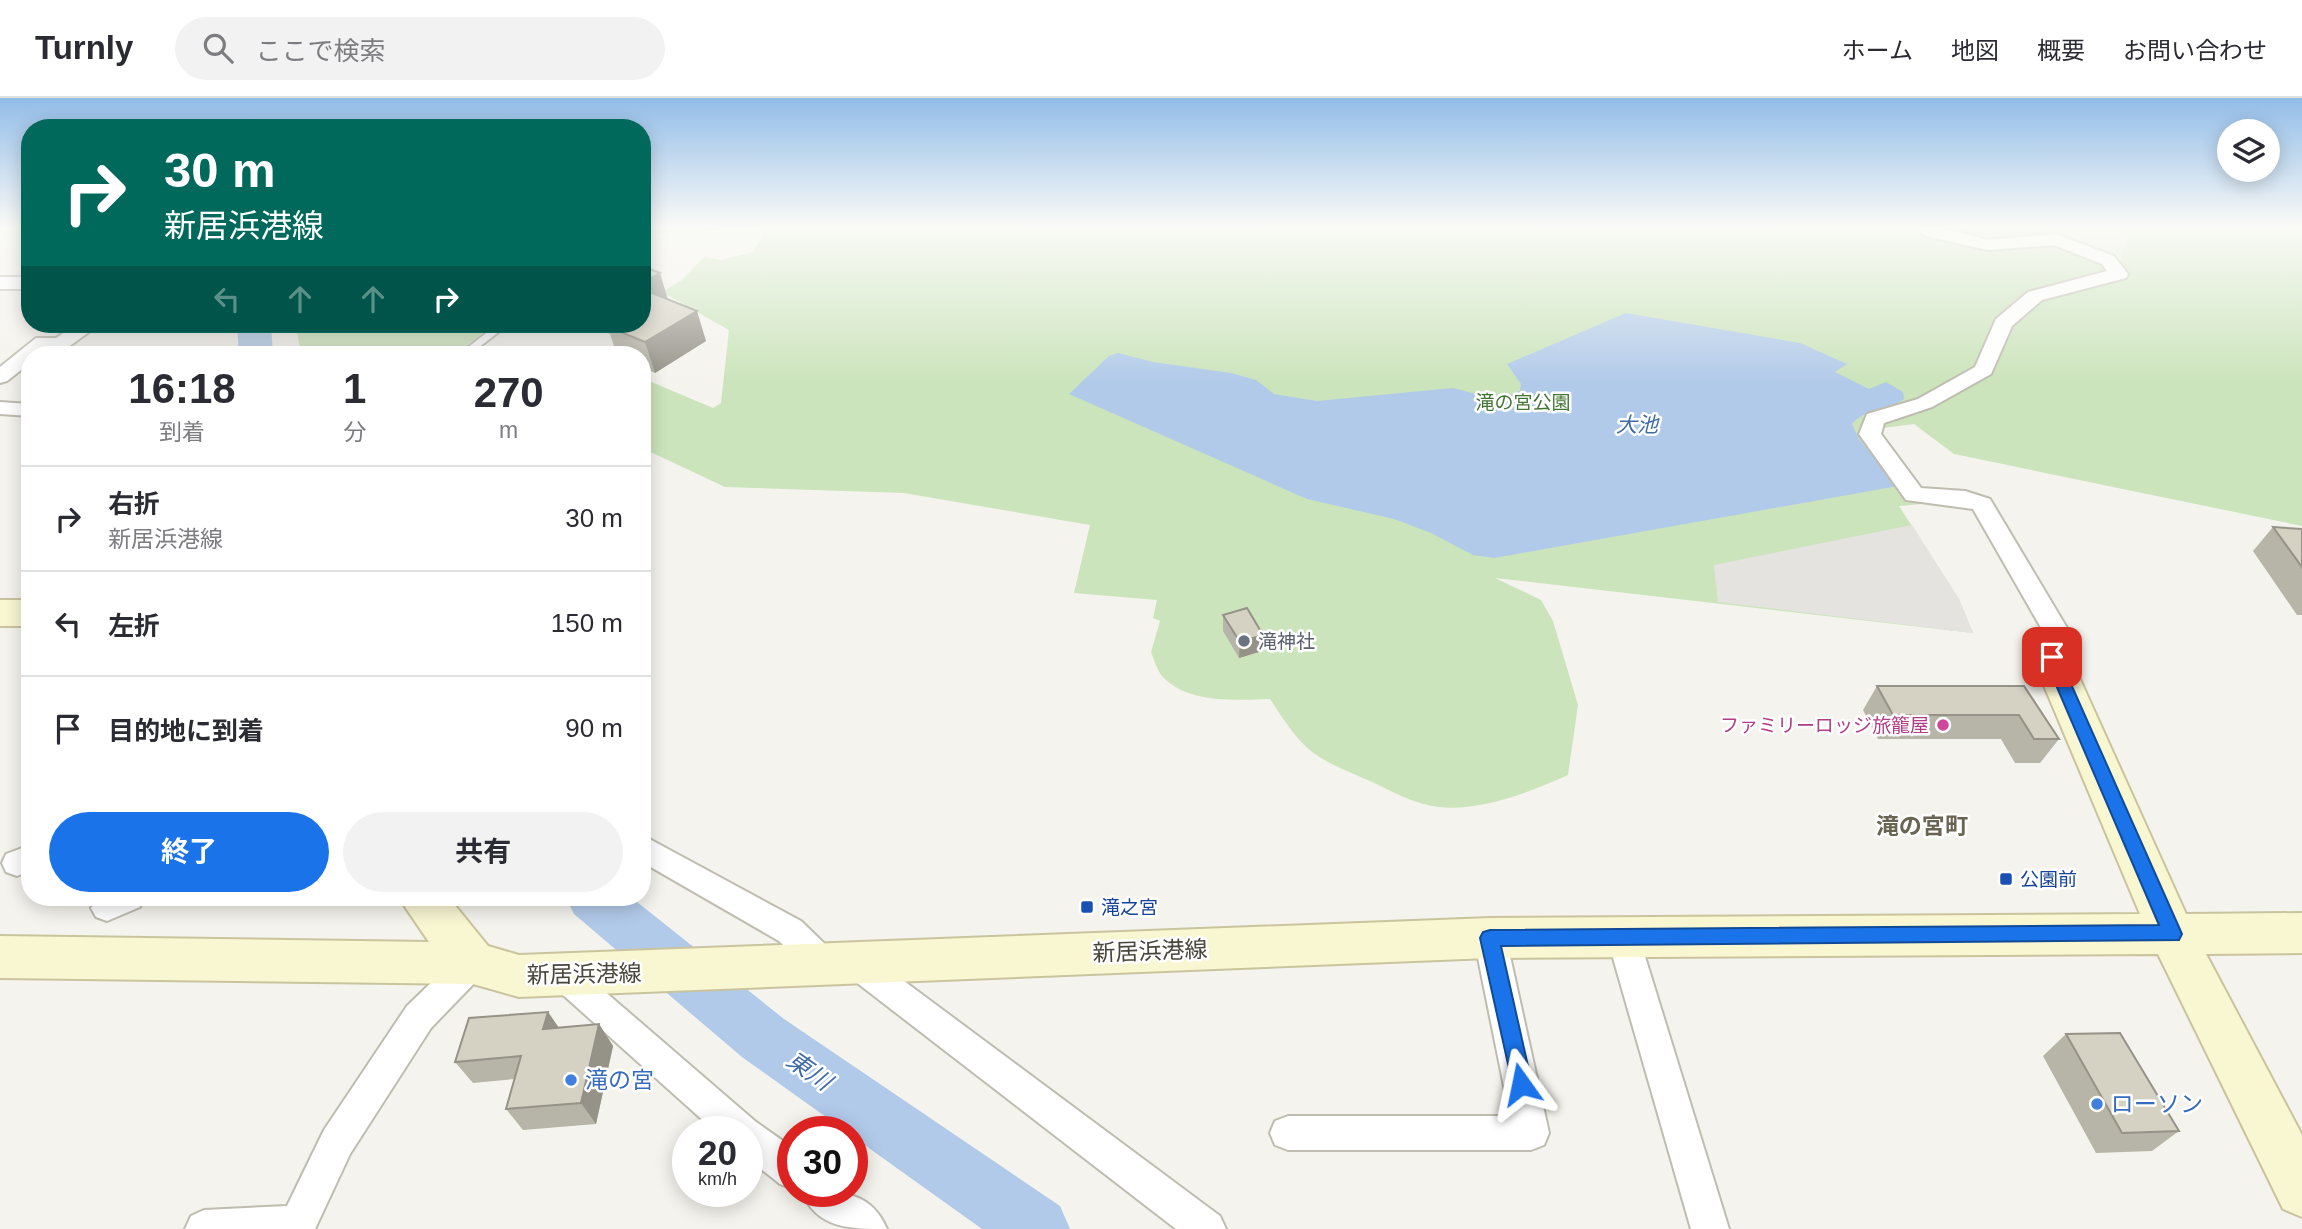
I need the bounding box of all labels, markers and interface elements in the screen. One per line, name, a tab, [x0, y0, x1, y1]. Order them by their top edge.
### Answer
search box	[175, 17, 665, 80]
text: Turnly	[35, 29, 133, 66]
icon: search	[199, 29, 237, 67]
text: ここで検索	[255, 36, 385, 66]
text: ホーム	[1842, 37, 1913, 64]
text: 地図	[1951, 37, 1999, 64]
text: 概要	[2037, 37, 2085, 64]
text: お問い合わせ	[2123, 37, 2267, 64]
map controls	[2217, 119, 2280, 182]
button: layers	[2217, 119, 2280, 182]
text: 30 m	[164, 143, 276, 197]
icon: right	[49, 147, 140, 238]
text: 新居浜港線	[164, 208, 324, 244]
icon: left	[208, 280, 246, 318]
icon: ahead	[281, 280, 319, 318]
icon: ahead	[354, 280, 392, 318]
icon: right	[427, 280, 465, 318]
text: 16:18	[128, 365, 236, 412]
text: 1	[343, 365, 366, 412]
text: 270	[474, 369, 544, 416]
park label: 滝の宮公園	[1475, 392, 1571, 413]
water label: 大池	[1616, 413, 1660, 436]
text: m	[499, 417, 518, 443]
text: 到着	[159, 419, 205, 445]
text: 分	[343, 419, 366, 445]
text: 右折	[108, 489, 160, 519]
icon: right	[49, 500, 87, 538]
text: 30 m	[565, 503, 623, 533]
text: 新居浜港線	[108, 526, 223, 552]
icon: left	[49, 605, 87, 643]
text: 150 m	[551, 608, 623, 638]
text: 左折	[108, 611, 160, 641]
pin	[2022, 627, 2082, 687]
place label: 滝神社	[1258, 631, 1315, 652]
marker: 滝神社	[1236, 633, 1252, 649]
icon: arrive	[2033, 638, 2071, 676]
icon: arrive	[49, 710, 87, 748]
text: 90 m	[565, 713, 623, 743]
place label: ファミリーロッジ旅籠屋	[1720, 715, 1929, 736]
text: 目的地に到着	[108, 716, 264, 746]
marker: ファミリーロッジ旅籠屋	[1935, 717, 1951, 733]
button: 終了	[49, 812, 329, 892]
button: 共有	[343, 812, 623, 892]
district label: 滝の宮町	[1876, 813, 1968, 839]
place label: 公園前	[2020, 869, 2077, 890]
marker: 公園前	[1998, 871, 2014, 887]
place label: 滝之宮	[1101, 897, 1158, 918]
marker: 滝之宮	[1079, 899, 1095, 915]
street label: 新居浜港線	[1092, 936, 1208, 966]
street label: 新居浜港線	[526, 960, 642, 988]
water label: 東川	[782, 1046, 839, 1097]
position arrow	[1484, 1047, 1558, 1121]
place label: 滝の宮	[585, 1067, 654, 1093]
marker: 滝の宮	[563, 1072, 579, 1088]
place label: ローソン	[2111, 1091, 2203, 1117]
marker: ローソン	[2089, 1096, 2105, 1112]
speed limit sign: 30	[777, 1116, 868, 1207]
text: 20	[698, 1133, 737, 1172]
text: km/h	[698, 1169, 737, 1189]

